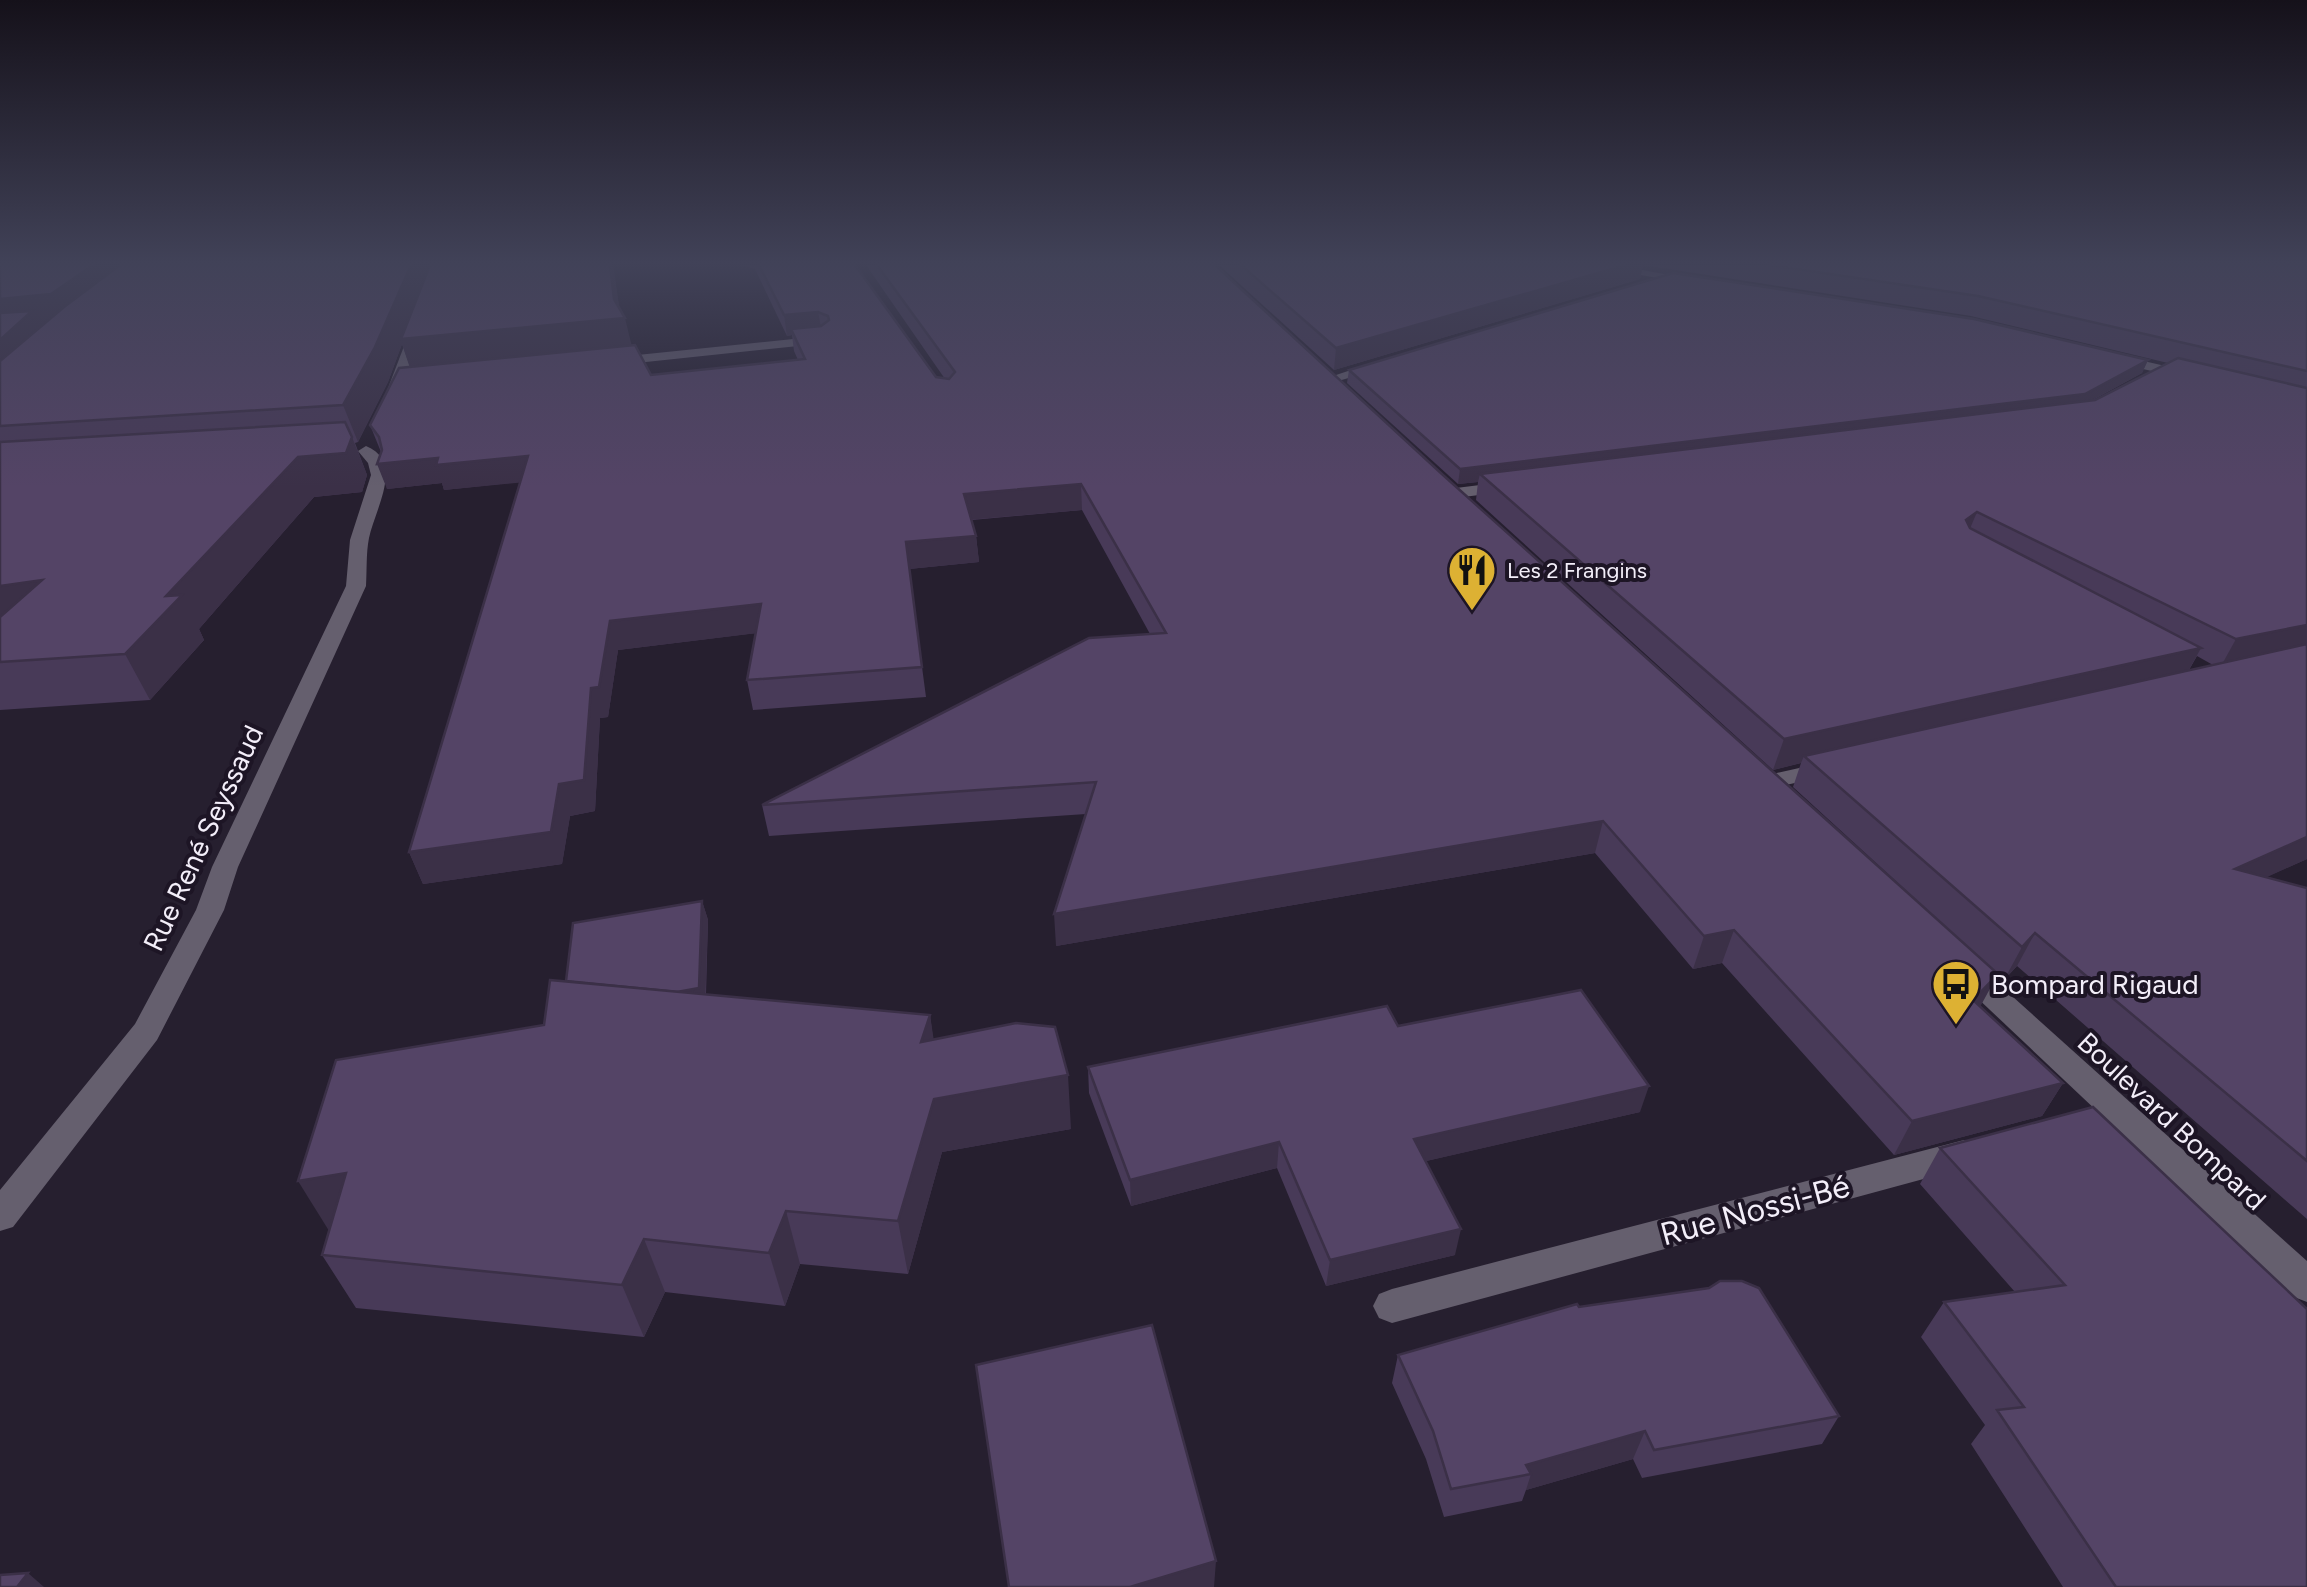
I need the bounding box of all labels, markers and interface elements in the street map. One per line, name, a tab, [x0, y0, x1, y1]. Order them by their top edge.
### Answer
restaurant icon: Les 2 Frangins	[1446, 544, 1498, 612]
place label: Les 2 Frangins	[1507, 557, 1647, 584]
street label: Rue René Seyssaud	[136, 720, 270, 956]
bus stop icon: Bompard Rigaud	[1930, 958, 1982, 1026]
place label: Bompard Rigaud	[1991, 967, 2199, 1001]
street label: Boulevard Bompard	[2071, 1025, 2273, 1217]
street label: Rue Nossi-Bé	[1656, 1167, 1854, 1253]

